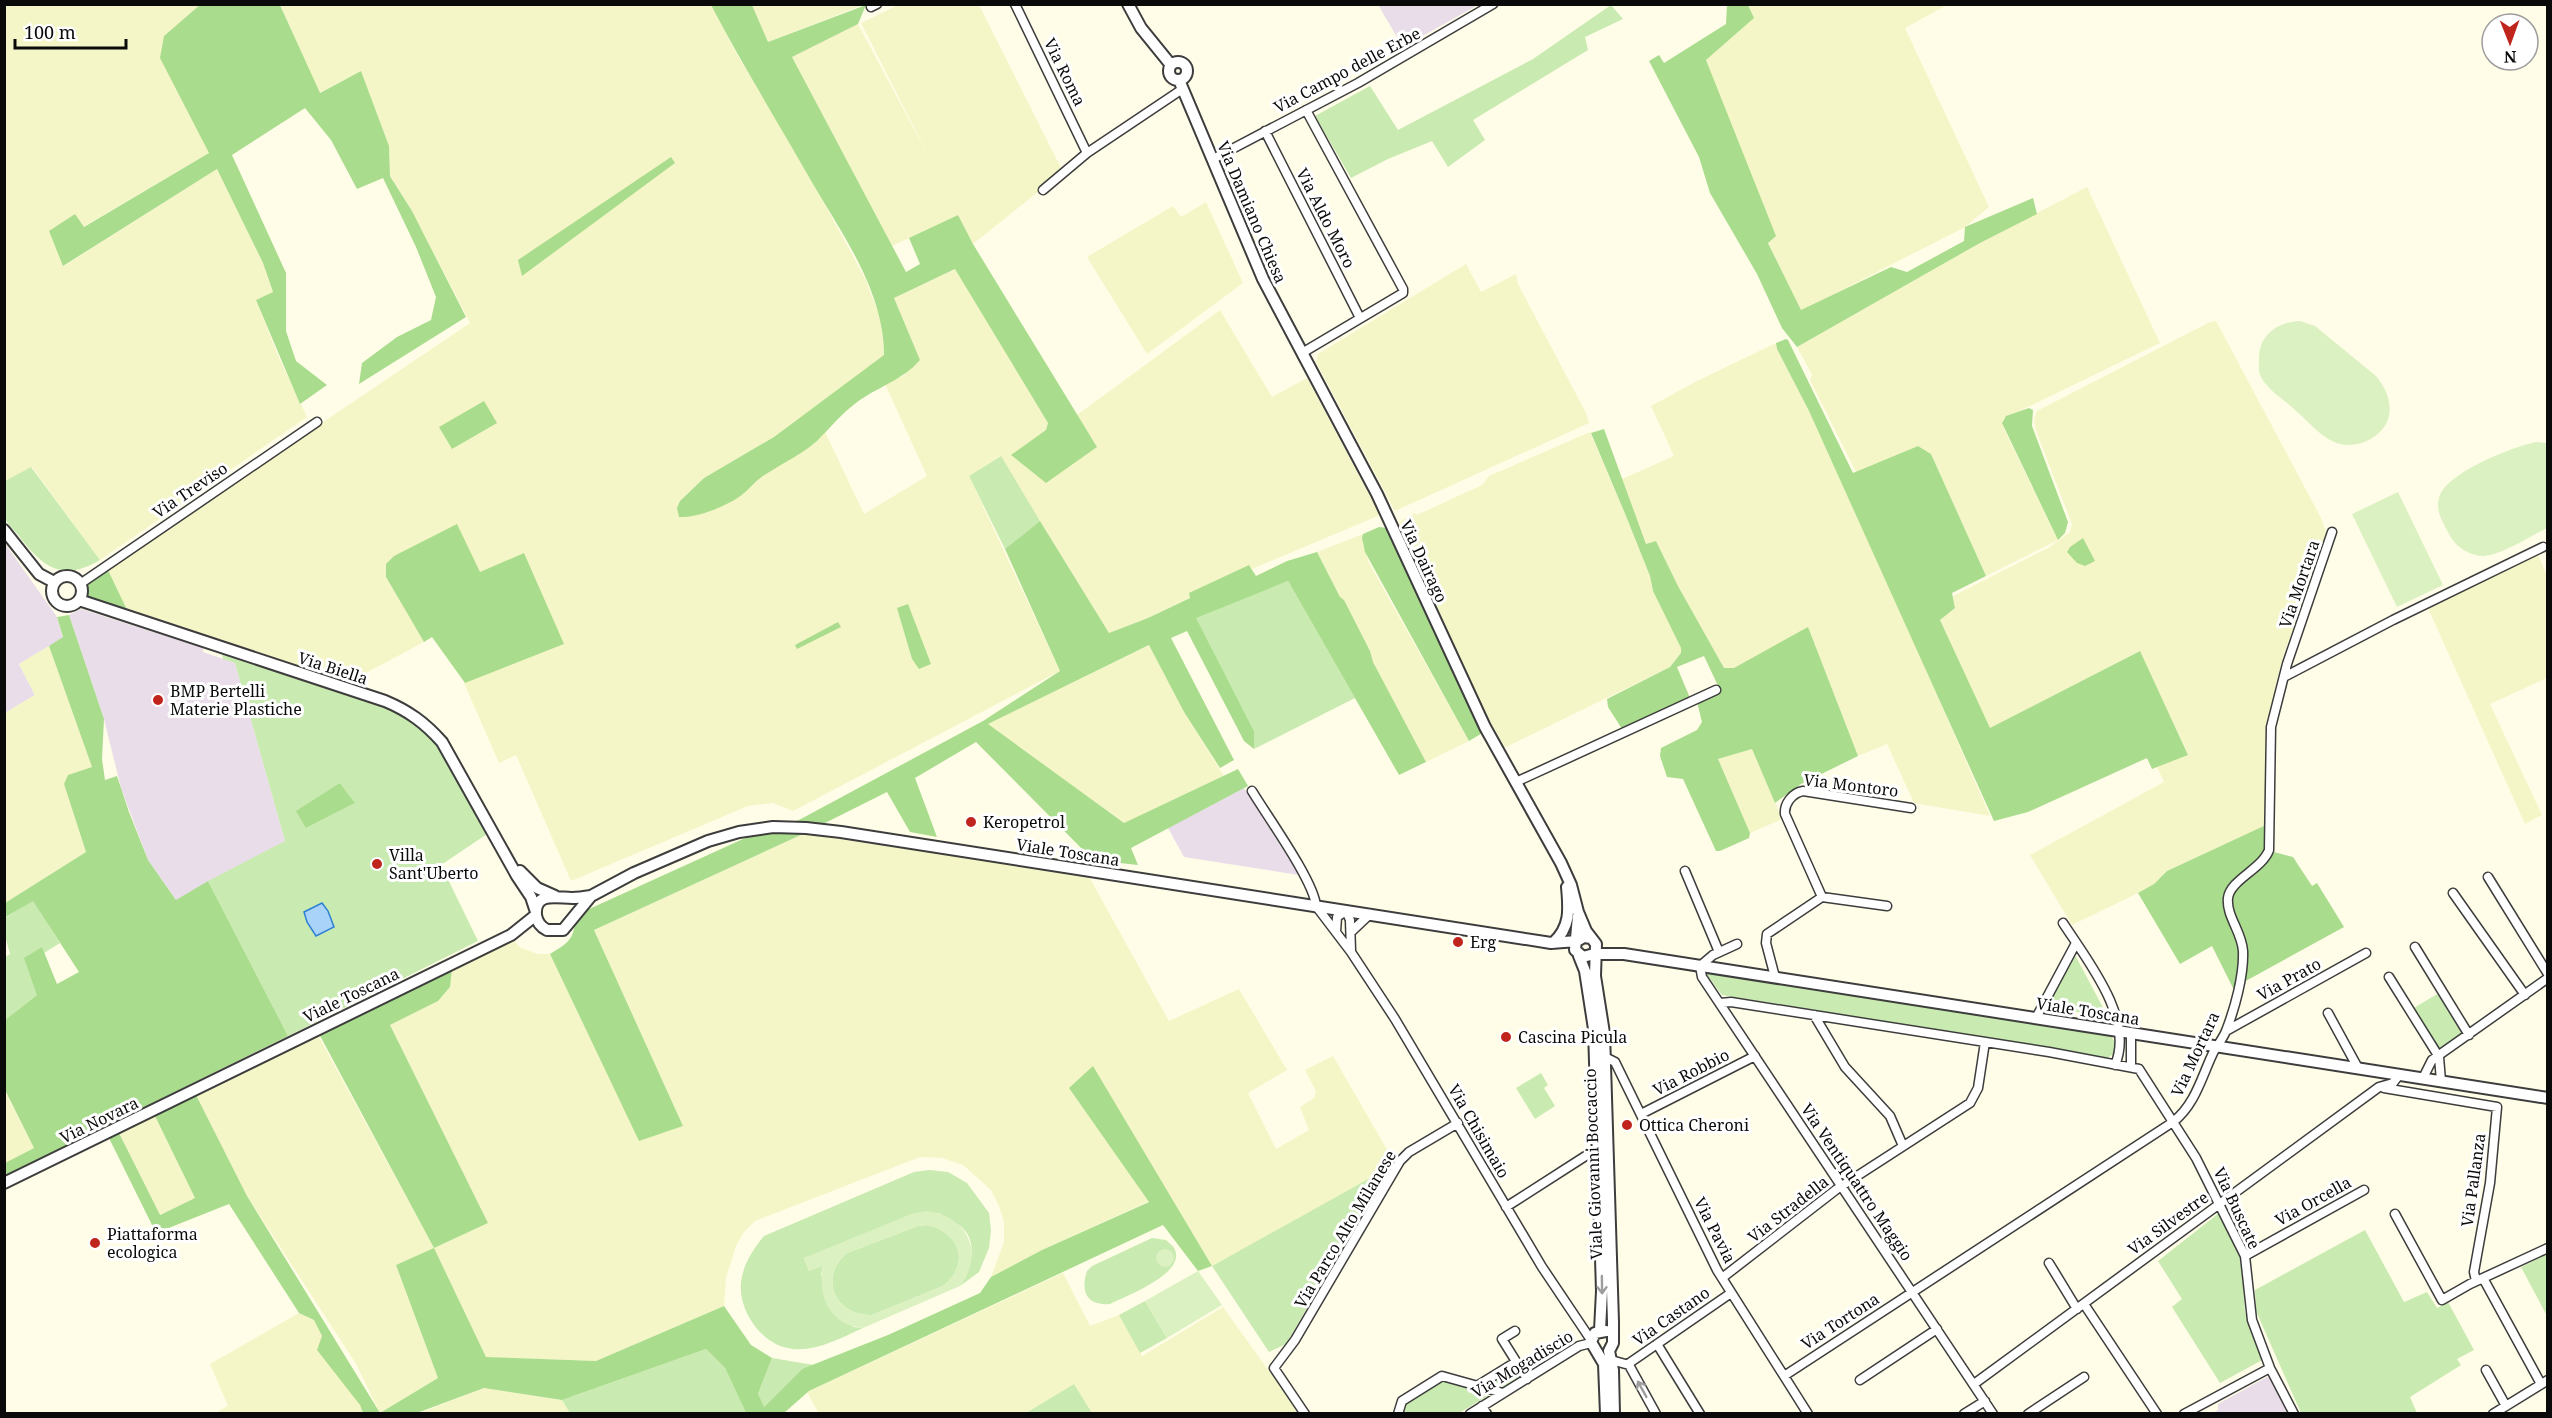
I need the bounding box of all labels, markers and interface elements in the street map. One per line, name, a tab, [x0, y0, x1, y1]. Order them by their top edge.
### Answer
scale bar	[15, 12, 126, 50]
north arrow	[2480, 12, 2540, 72]
text: 100 m	[24, 20, 76, 44]
street label: Via Campo delle Erbe	[1270, 22, 1424, 118]
street label: Via Roma	[1039, 34, 1091, 110]
text: N	[2503, 46, 2517, 68]
street label: Via Damiano Chiesa	[1212, 137, 1292, 287]
street label: Via Aldo Moro	[1291, 164, 1361, 272]
street label: Via Treviso	[148, 457, 232, 523]
street label: Via Dairago	[1395, 516, 1453, 606]
street label: Via Mortara	[2274, 537, 2324, 631]
street label: Via Biella	[295, 646, 371, 690]
place label: BMP Bertelli Materie Plastiche	[170, 680, 302, 720]
marker: BMP Bertelli Materie Plastiche	[151, 693, 165, 707]
street label: Via Montoro	[1802, 768, 1900, 802]
place label: Keropetrol	[983, 811, 1065, 833]
marker: Keropetrol	[964, 815, 978, 829]
street label: Viale Toscana	[1015, 833, 1121, 871]
place label: Villa Sant'Uberto	[389, 844, 478, 884]
marker: Villa Sant'Uberto	[370, 857, 384, 871]
place label: Erg	[1470, 931, 1497, 953]
marker: Erg	[1451, 935, 1465, 949]
street label: Via Prato	[2253, 952, 2325, 1006]
street label: Viale Toscana	[299, 962, 403, 1028]
street label: Viale Toscana	[2035, 992, 2141, 1030]
street label: Via Mortara	[2166, 1008, 2224, 1100]
place label: Cascina Picula	[1518, 1026, 1627, 1048]
marker: Cascina Picula	[1499, 1030, 1513, 1044]
street label: Via Robbio	[1649, 1043, 1733, 1101]
street label: Viale Giovanni Boccaccio	[1579, 1068, 1607, 1260]
street label: Via Chisimaio	[1443, 1080, 1515, 1182]
street label: Via Novara	[56, 1091, 142, 1149]
street label: Via Ventiquattro Maggio	[1796, 1099, 1918, 1265]
place label: Ottica Cheroni	[1639, 1114, 1749, 1136]
marker: Ottica Cheroni	[1620, 1118, 1634, 1132]
street label: Via Pallanza	[2456, 1132, 2490, 1228]
street label: Via Parco Alto Milanese	[1289, 1146, 1401, 1312]
street label: Via Buscate	[2208, 1163, 2266, 1253]
street label: Via Stradella	[1743, 1170, 1833, 1248]
street label: Via Orcella	[2271, 1171, 2355, 1231]
street label: Via Silvestre	[2123, 1186, 2213, 1260]
street label: Via Pavia	[1689, 1193, 1741, 1267]
place label: Piattaforma ecologica	[107, 1223, 198, 1263]
marker: Piattaforma ecologica	[88, 1236, 102, 1250]
one-way arrow	[1596, 1275, 1607, 1295]
street label: Via Castano	[1628, 1281, 1714, 1351]
street label: Via Tortona	[1797, 1288, 1883, 1354]
street label: Via Mogadiscio	[1467, 1325, 1577, 1403]
one-way arrow	[1636, 1380, 1647, 1398]

